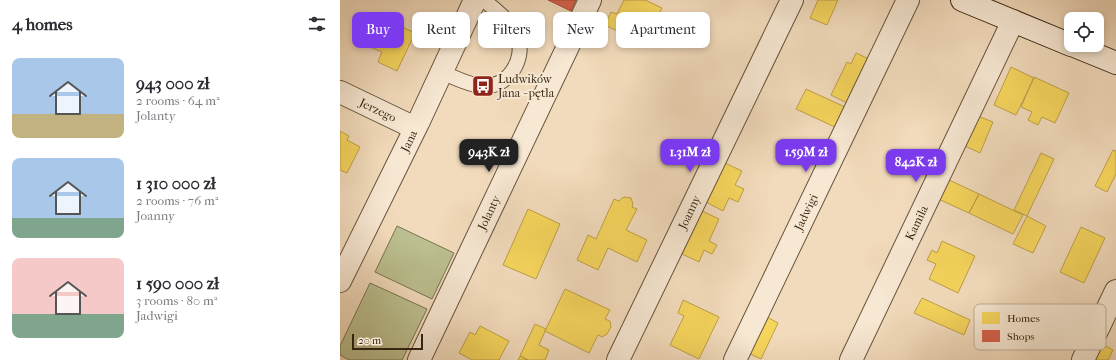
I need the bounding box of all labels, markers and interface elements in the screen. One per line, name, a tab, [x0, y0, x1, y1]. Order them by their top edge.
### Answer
chip: Buy	[352, 12, 404, 48]
chip: Rent	[412, 12, 470, 48]
chip: Filters	[478, 12, 545, 48]
chip: New	[553, 12, 608, 48]
chip: Apartment	[616, 12, 710, 48]
map controls	[1064, 12, 1104, 52]
button: locate	[1064, 12, 1104, 52]
icon: filters	[306, 13, 328, 35]
text: 4 homes	[12, 14, 72, 34]
place label: Ludwików Jana - pętla	[497, 72, 555, 100]
text: 943 000 zł	[136, 73, 209, 93]
bus stop icon: Ludwików Jana - pętla	[470, 73, 496, 99]
icon: home	[44, 74, 92, 122]
text: 2 rooms · 64 m²	[136, 93, 220, 108]
street label: Jerzego	[356, 95, 398, 125]
text: Jolanty	[136, 108, 176, 123]
street label: Jana	[397, 128, 420, 155]
pin: 943K zł	[452, 139, 526, 173]
pin: 1.31M zł	[649, 139, 731, 173]
pin: 1.59M zł	[765, 139, 847, 173]
text: 943K zł	[468, 144, 510, 159]
text: 1.31M zł	[669, 144, 711, 159]
text: 1.59M zł	[784, 144, 828, 159]
pin: 842K zł	[879, 149, 953, 183]
text: 842K zł	[895, 154, 937, 169]
text: 1 310 000 zł	[136, 173, 216, 193]
icon: home	[44, 174, 92, 222]
street label: Jadwigi	[791, 191, 821, 234]
text: 2 rooms · 76 m²	[136, 193, 218, 208]
street label: Jolanty	[474, 193, 503, 233]
street label: Joanny	[675, 193, 704, 232]
street label: Kamila	[902, 203, 931, 242]
text: Joanny	[136, 208, 175, 223]
text: 1 590 000 zł	[136, 273, 219, 293]
icon: home	[44, 274, 92, 322]
text: 3 rooms · 80 m²	[136, 293, 217, 308]
legend	[974, 304, 1106, 350]
text: Jadwigi	[136, 308, 178, 323]
text: Homes	[1007, 312, 1040, 325]
text: Shops	[1007, 330, 1034, 343]
scale bar	[352, 332, 423, 351]
text: 20 m	[358, 334, 381, 347]

